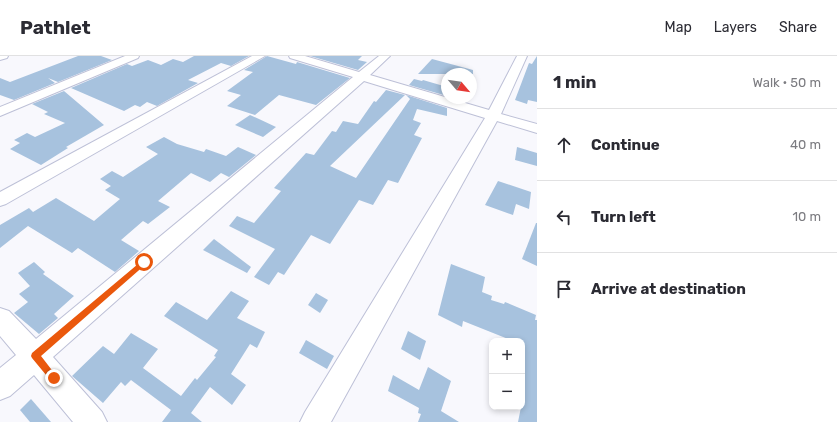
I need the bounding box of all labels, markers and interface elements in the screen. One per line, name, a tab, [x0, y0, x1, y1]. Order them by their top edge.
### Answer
text: Pathlet	[20, 16, 91, 39]
text: Map	[665, 19, 692, 36]
text: Layers	[714, 19, 757, 36]
text: Share	[779, 19, 817, 36]
north arrow	[441, 68, 477, 104]
text: 1 min	[553, 72, 596, 92]
text: Walk · 50 m	[753, 75, 821, 90]
icon: ahead	[553, 134, 575, 156]
text: Continue	[591, 136, 660, 154]
text: 40 m	[790, 137, 821, 152]
icon: left	[553, 206, 575, 228]
text: Turn left	[591, 208, 656, 226]
text: 10 m	[792, 209, 821, 224]
route start	[135, 253, 153, 271]
icon: arrive	[553, 278, 575, 300]
text: Arrive at destination	[591, 280, 746, 298]
map controls	[489, 338, 525, 410]
button: +	[489, 338, 525, 374]
route end	[45, 369, 63, 387]
button: −	[489, 374, 525, 410]

